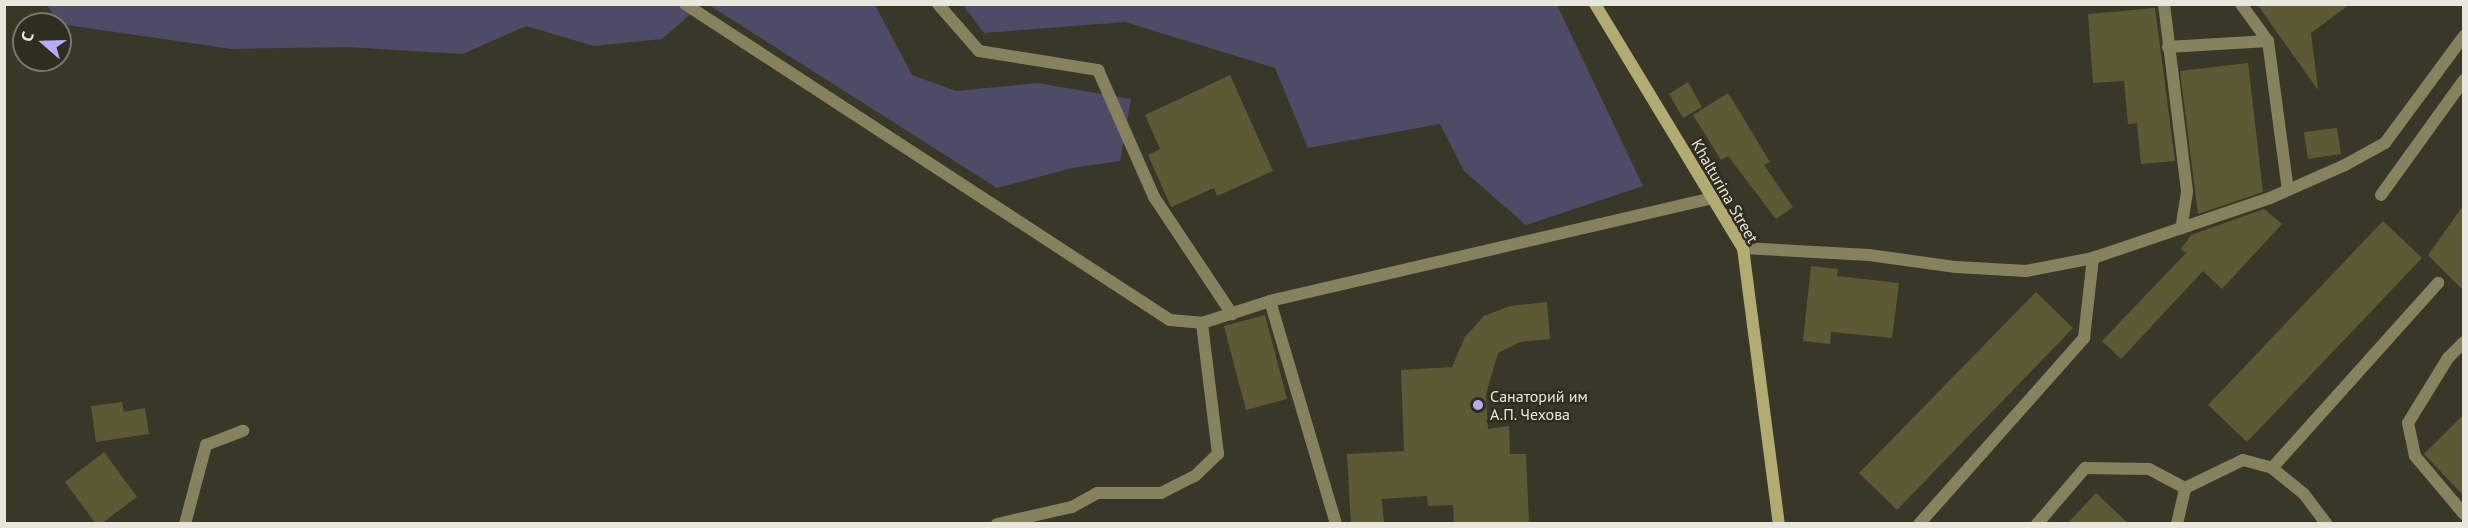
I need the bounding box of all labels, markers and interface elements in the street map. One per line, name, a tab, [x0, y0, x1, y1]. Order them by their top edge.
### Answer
north arrow	[12, 12, 72, 72]
text: С	[16, 29, 38, 44]
street label: Khalturina Street	[1688, 136, 1762, 246]
place label: Санаторий им А.П. Чехова	[1490, 386, 1588, 424]
marker: Санаторий им А.П. Чехова	[1471, 398, 1485, 412]

